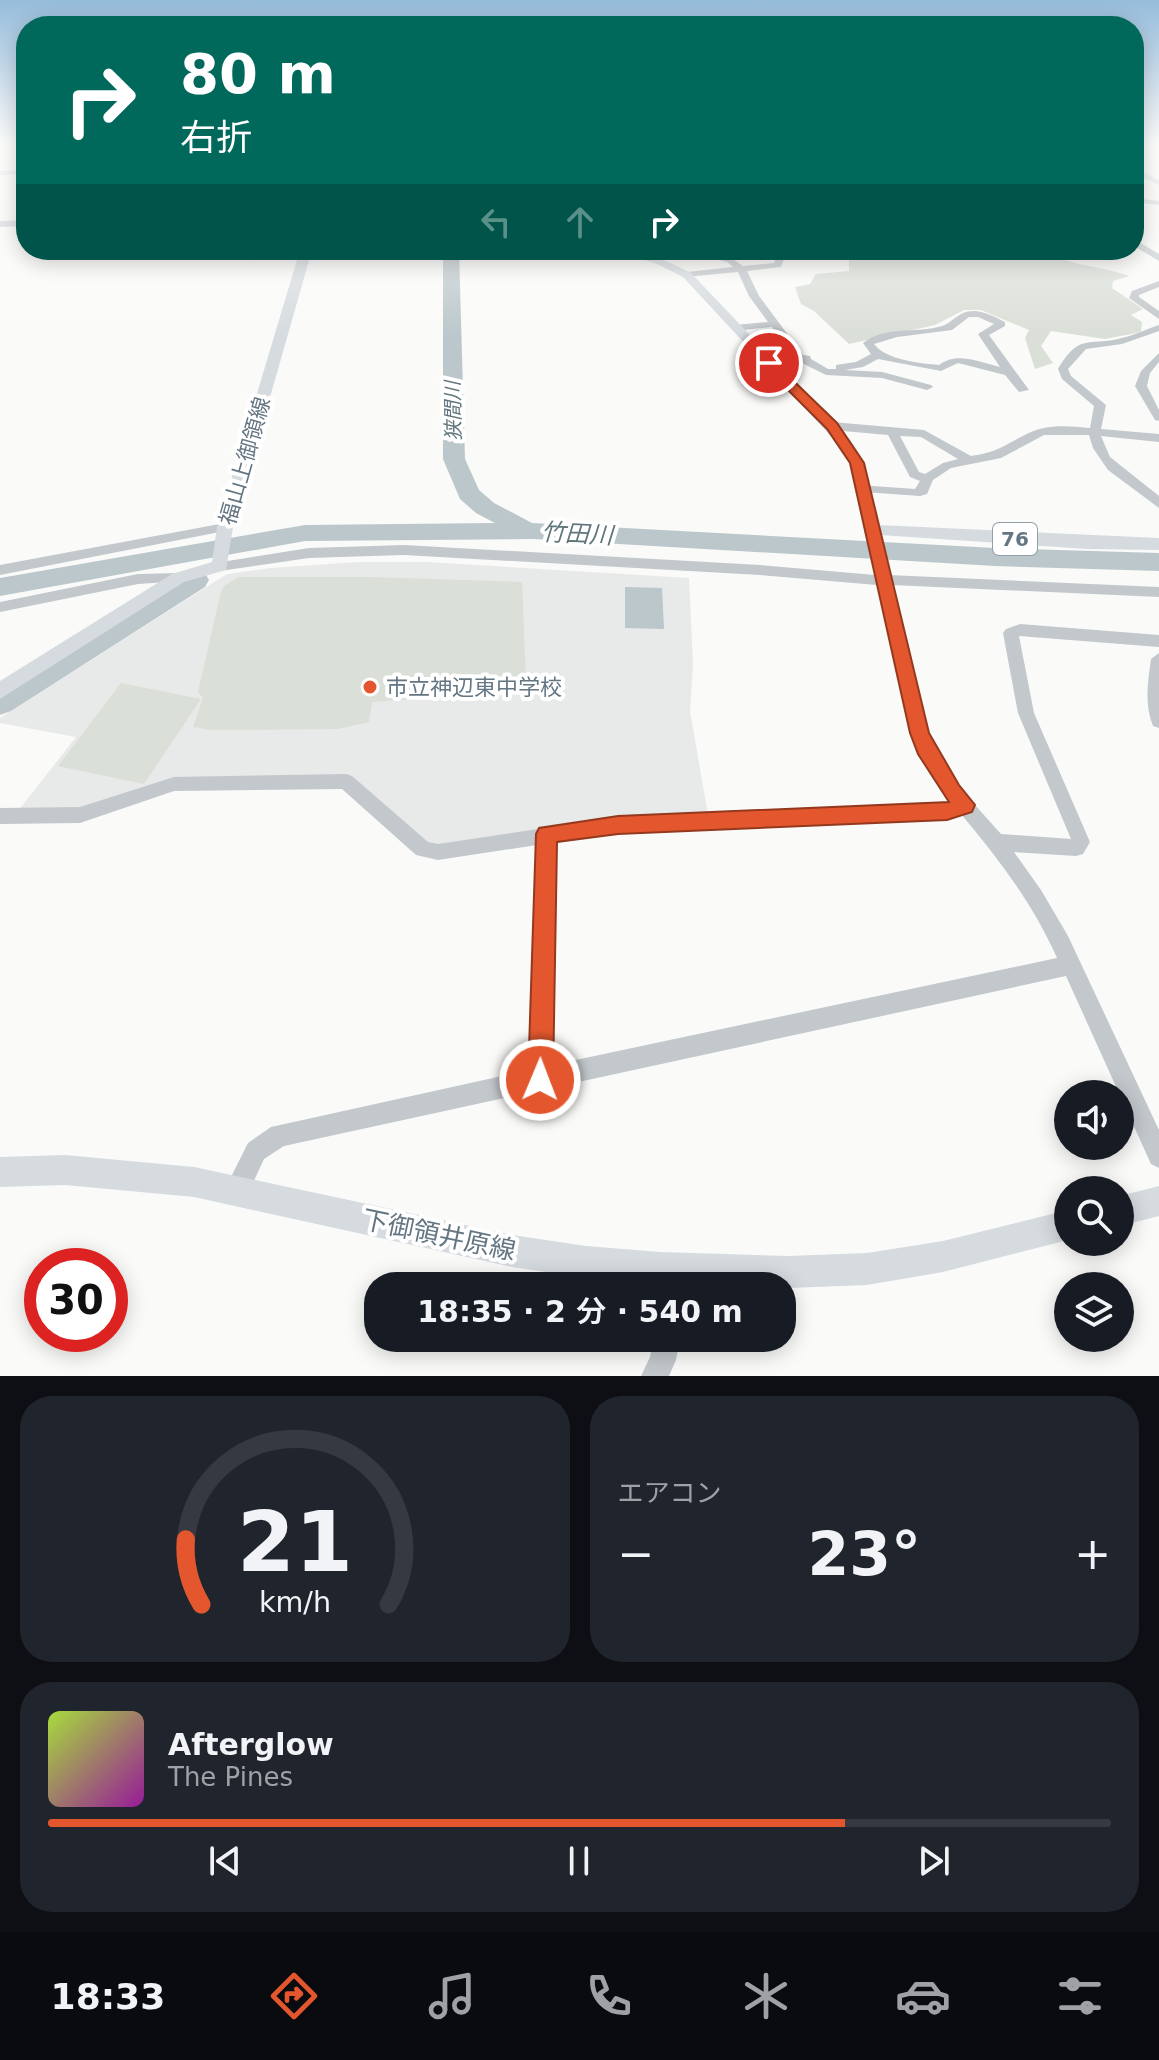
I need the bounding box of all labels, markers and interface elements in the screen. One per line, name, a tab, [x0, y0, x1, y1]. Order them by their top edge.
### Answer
text: 80 m	[180, 41, 336, 106]
icon: right	[48, 48, 152, 152]
text: 右折	[180, 117, 252, 158]
icon: left	[474, 200, 518, 244]
icon: ahead	[558, 200, 602, 244]
icon: right	[642, 200, 686, 244]
pin	[735, 329, 803, 397]
icon: arrive	[747, 341, 791, 385]
water label: 狭間川	[440, 379, 466, 441]
street label: 福山上御領線	[215, 394, 275, 528]
water label: 竹田川	[540, 518, 617, 550]
road number: 76	[993, 523, 1037, 555]
place label: 市立神辺東中学校	[386, 675, 562, 700]
marker: 市立神辺東中学校	[361, 678, 379, 696]
position arrow	[498, 1038, 582, 1122]
map controls	[1054, 1080, 1134, 1352]
button: sound	[1054, 1080, 1134, 1160]
button: search	[1054, 1176, 1134, 1256]
street label: 下御領井原線	[360, 1204, 518, 1266]
speed limit sign: 30	[24, 1248, 128, 1352]
button: layers	[1054, 1272, 1134, 1352]
text: 18:35 · 2 分 · 540 m	[417, 1294, 743, 1329]
text: エアコン	[618, 1478, 722, 1508]
text: 21	[237, 1494, 353, 1591]
text: 23°	[808, 1519, 921, 1589]
text: −	[618, 1528, 654, 1579]
text: +	[1074, 1528, 1111, 1579]
text: km/h	[259, 1585, 331, 1619]
text: Afterglow	[168, 1727, 334, 1762]
text: The Pines	[168, 1762, 293, 1792]
icon: previous	[203, 1839, 247, 1883]
icon: pause	[557, 1839, 601, 1883]
icon: next	[912, 1839, 956, 1883]
icon: directions	[266, 1968, 322, 2024]
icon: music	[424, 1968, 480, 2024]
icon: phone	[581, 1968, 637, 2024]
icon: climate	[738, 1968, 794, 2024]
icon: car	[895, 1968, 951, 2024]
icon: filters	[1052, 1968, 1108, 2024]
text: 18:33	[51, 1976, 165, 2017]

